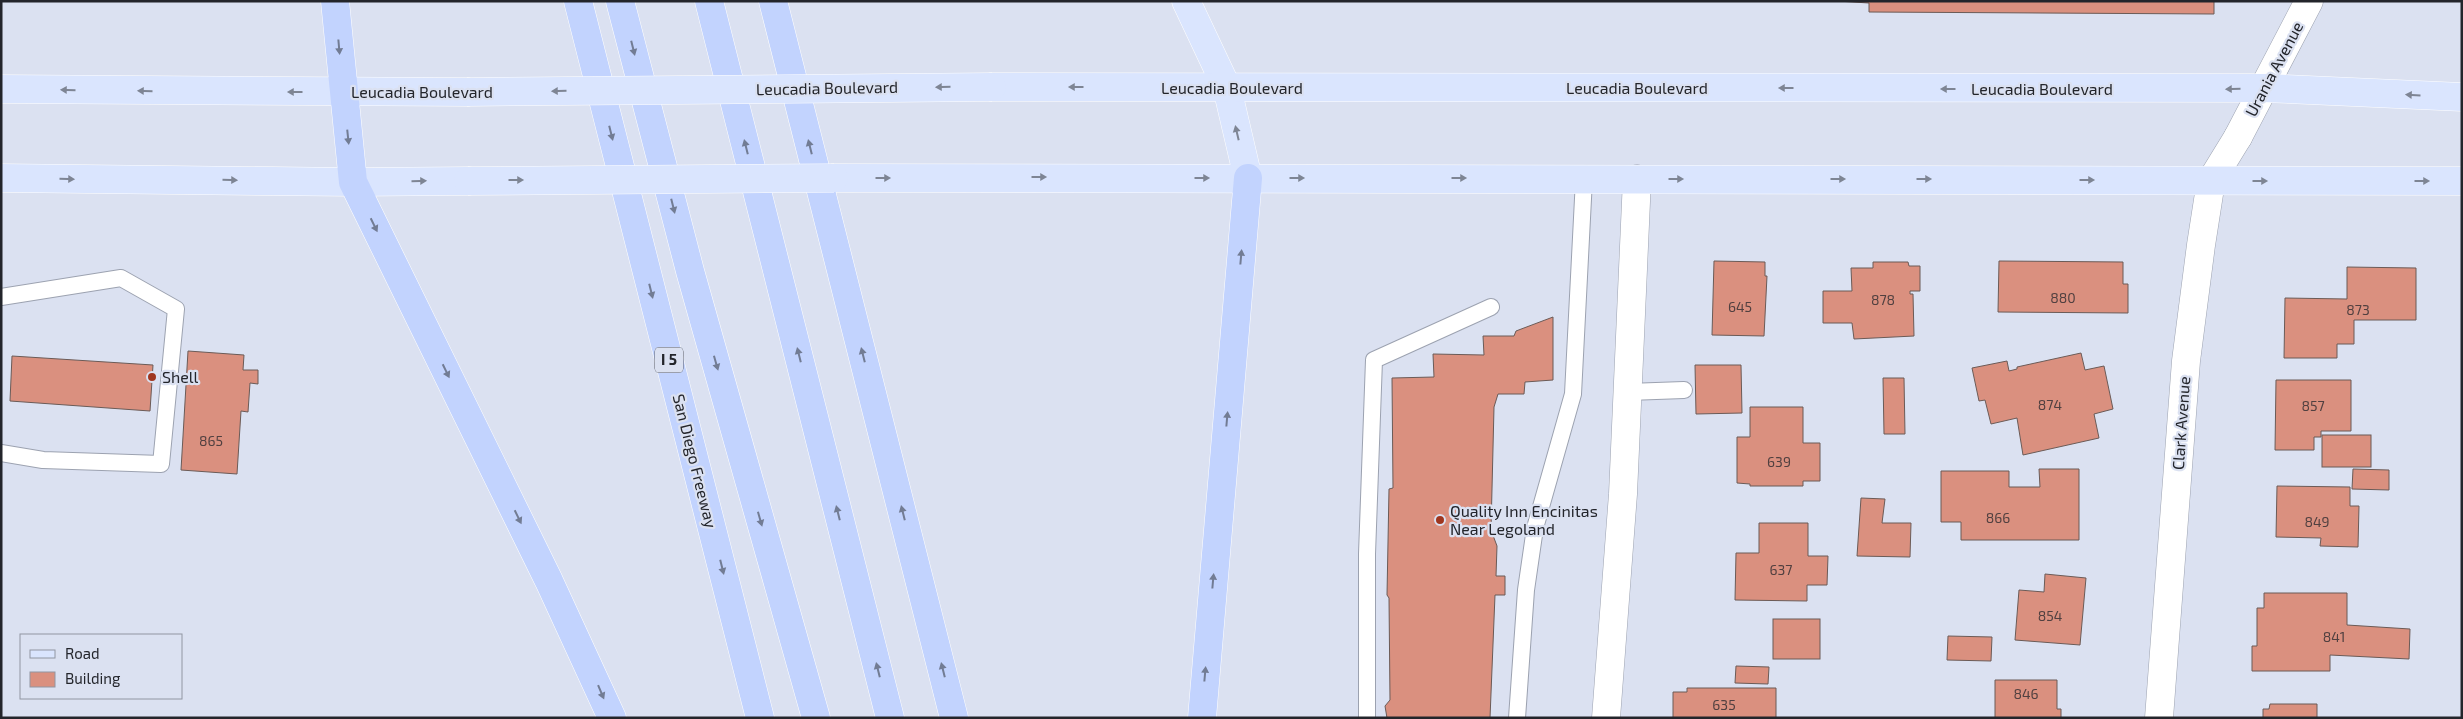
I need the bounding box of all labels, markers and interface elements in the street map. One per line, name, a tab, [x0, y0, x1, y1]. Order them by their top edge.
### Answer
street label: Urania Avenue	[2241, 18, 2307, 119]
one-way arrow	[335, 39, 343, 55]
one-way arrow	[629, 41, 637, 56]
street label: Leucadia Boulevard	[756, 77, 898, 98]
street label: Leucadia Boulevard	[1161, 78, 1303, 97]
street label: Leucadia Boulevard	[1566, 78, 1708, 97]
street label: Leucadia Boulevard	[1971, 79, 2113, 98]
street label: Leucadia Boulevard	[351, 82, 493, 101]
one-way arrow	[935, 83, 951, 91]
one-way arrow	[1068, 83, 1084, 91]
one-way arrow	[1777, 84, 1793, 92]
one-way arrow	[1940, 85, 1956, 93]
one-way arrow	[2225, 85, 2241, 93]
one-way arrow	[60, 86, 76, 94]
one-way arrow	[137, 87, 153, 95]
one-way arrow	[550, 87, 566, 95]
one-way arrow	[287, 88, 303, 96]
one-way arrow	[2405, 91, 2421, 99]
one-way arrow	[1233, 124, 1241, 140]
one-way arrow	[608, 126, 616, 141]
one-way arrow	[344, 129, 352, 145]
one-way arrow	[742, 139, 750, 154]
one-way arrow	[806, 140, 814, 155]
one-way arrow	[1031, 173, 1047, 181]
one-way arrow	[875, 174, 891, 182]
one-way arrow	[1194, 174, 1210, 182]
one-way arrow	[1289, 174, 1305, 182]
one-way arrow	[1451, 174, 1467, 182]
one-way arrow	[60, 175, 76, 183]
one-way arrow	[1668, 175, 1684, 183]
one-way arrow	[1831, 175, 1847, 183]
one-way arrow	[1917, 175, 1933, 183]
one-way arrow	[509, 176, 525, 184]
one-way arrow	[2079, 176, 2095, 184]
one-way arrow	[222, 177, 238, 185]
one-way arrow	[411, 177, 427, 185]
one-way arrow	[2252, 177, 2268, 185]
one-way arrow	[2415, 177, 2431, 185]
one-way arrow	[669, 198, 677, 213]
one-way arrow	[370, 218, 378, 233]
one-way arrow	[1237, 249, 1245, 265]
one-way arrow	[647, 283, 655, 299]
house number: 880	[2050, 289, 2076, 306]
house number: 878	[1871, 291, 1895, 308]
house number: 645	[1728, 298, 1752, 315]
house number: 873	[2346, 301, 2370, 318]
road number: I 5	[655, 348, 683, 372]
one-way arrow	[794, 348, 802, 363]
one-way arrow	[859, 348, 867, 363]
one-way arrow	[712, 355, 720, 370]
one-way arrow	[442, 364, 450, 378]
place label: Shell	[162, 367, 199, 386]
marker: Shell	[146, 371, 158, 383]
street label: Clark Avenue	[2168, 375, 2193, 470]
street label: San Diego Freeway	[670, 392, 721, 530]
house number: 874	[2038, 396, 2062, 413]
house number: 857	[2301, 397, 2325, 414]
one-way arrow	[1223, 410, 1231, 426]
house number: 865	[199, 432, 223, 449]
house number: 639	[1767, 453, 1791, 470]
place label: Quality Inn Encinitas Near Legoland	[1450, 501, 1598, 538]
one-way arrow	[834, 505, 842, 520]
one-way arrow	[898, 505, 906, 520]
house number: 866	[1986, 509, 2010, 526]
one-way arrow	[514, 510, 522, 524]
one-way arrow	[757, 511, 765, 526]
house number: 849	[2304, 513, 2330, 530]
marker: Quality Inn Encinitas Near Legoland	[1434, 514, 1446, 526]
one-way arrow	[718, 560, 726, 575]
house number: 637	[1770, 561, 1792, 578]
one-way arrow	[1209, 572, 1217, 588]
house number: 854	[2038, 607, 2062, 624]
house number: 841	[2323, 628, 2345, 645]
legend	[20, 634, 182, 699]
text: Road	[65, 644, 100, 662]
one-way arrow	[874, 663, 882, 678]
one-way arrow	[938, 663, 946, 678]
one-way arrow	[1202, 665, 1210, 681]
text: Building	[65, 669, 121, 687]
one-way arrow	[597, 685, 605, 700]
house number: 846	[2013, 685, 2039, 702]
house number: 635	[1712, 696, 1736, 713]

